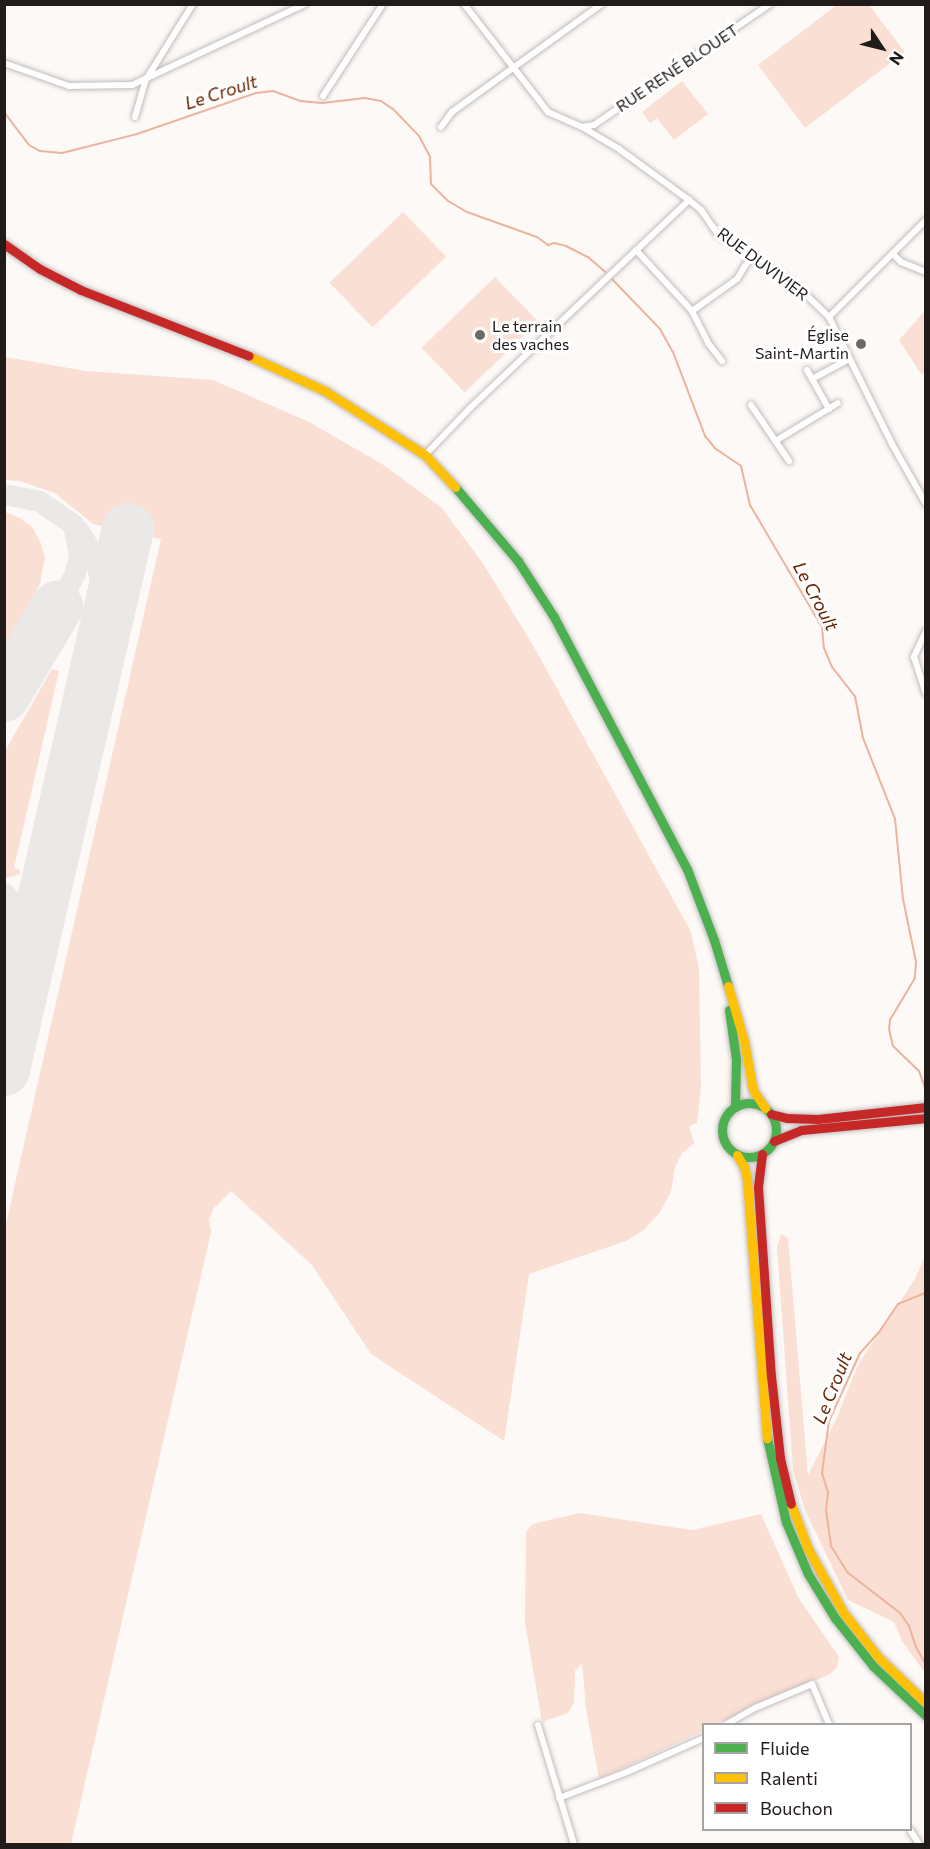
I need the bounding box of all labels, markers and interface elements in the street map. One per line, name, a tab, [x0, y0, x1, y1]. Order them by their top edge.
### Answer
north arrow	[852, 18, 912, 78]
street label: RUE RENÉ BLOUET	[612, 20, 742, 116]
text: N	[886, 48, 908, 69]
water label: Le Croult	[182, 70, 260, 114]
street label: RUE DUVIVIER	[714, 223, 812, 305]
place label: Le terrain des vaches	[492, 316, 569, 354]
place label: Église Saint-Martin	[755, 325, 849, 363]
marker: Le terrain des vaches	[473, 328, 487, 342]
marker: Église Saint-Martin	[854, 337, 868, 351]
water label: Le Croult	[789, 558, 843, 634]
water label: Le Croult	[808, 1349, 856, 1427]
legend	[702, 1723, 912, 1831]
text: Fluide	[760, 1737, 809, 1759]
text: Ralenti	[760, 1767, 818, 1789]
text: Bouchon	[760, 1797, 833, 1819]

